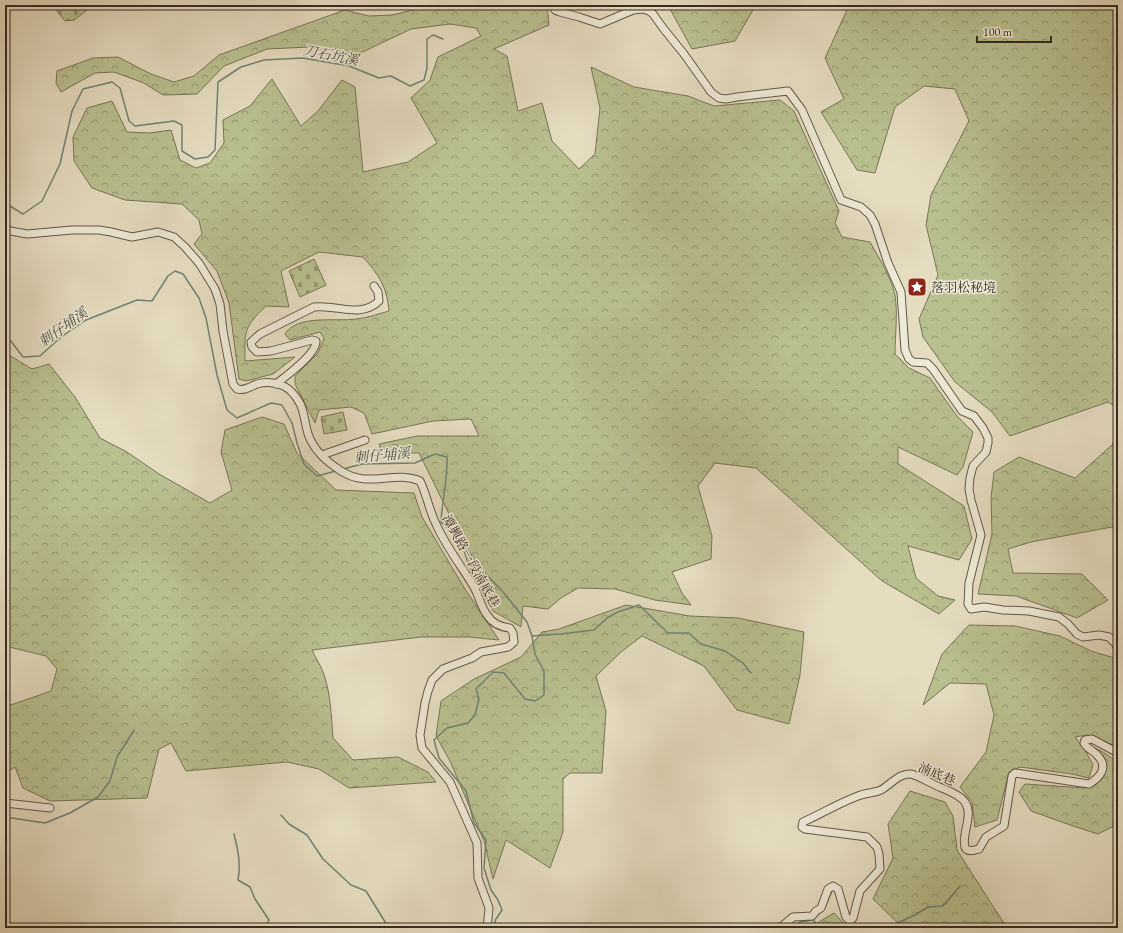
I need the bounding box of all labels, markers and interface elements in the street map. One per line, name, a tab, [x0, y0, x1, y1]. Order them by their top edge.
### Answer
scale bar	[977, 18, 1051, 44]
text: 100 m	[983, 24, 1013, 40]
water label: 刀石坑溪	[302, 41, 362, 70]
place icon: 落羽松秘境	[906, 276, 928, 298]
place label: 落羽松秘境	[931, 279, 996, 296]
water label: 刺仔埔溪	[35, 302, 93, 350]
water label: 刺仔埔溪	[353, 443, 413, 466]
street label: 潭興路一段湳底巷	[438, 511, 504, 611]
street label: 湳底巷	[916, 759, 958, 789]

